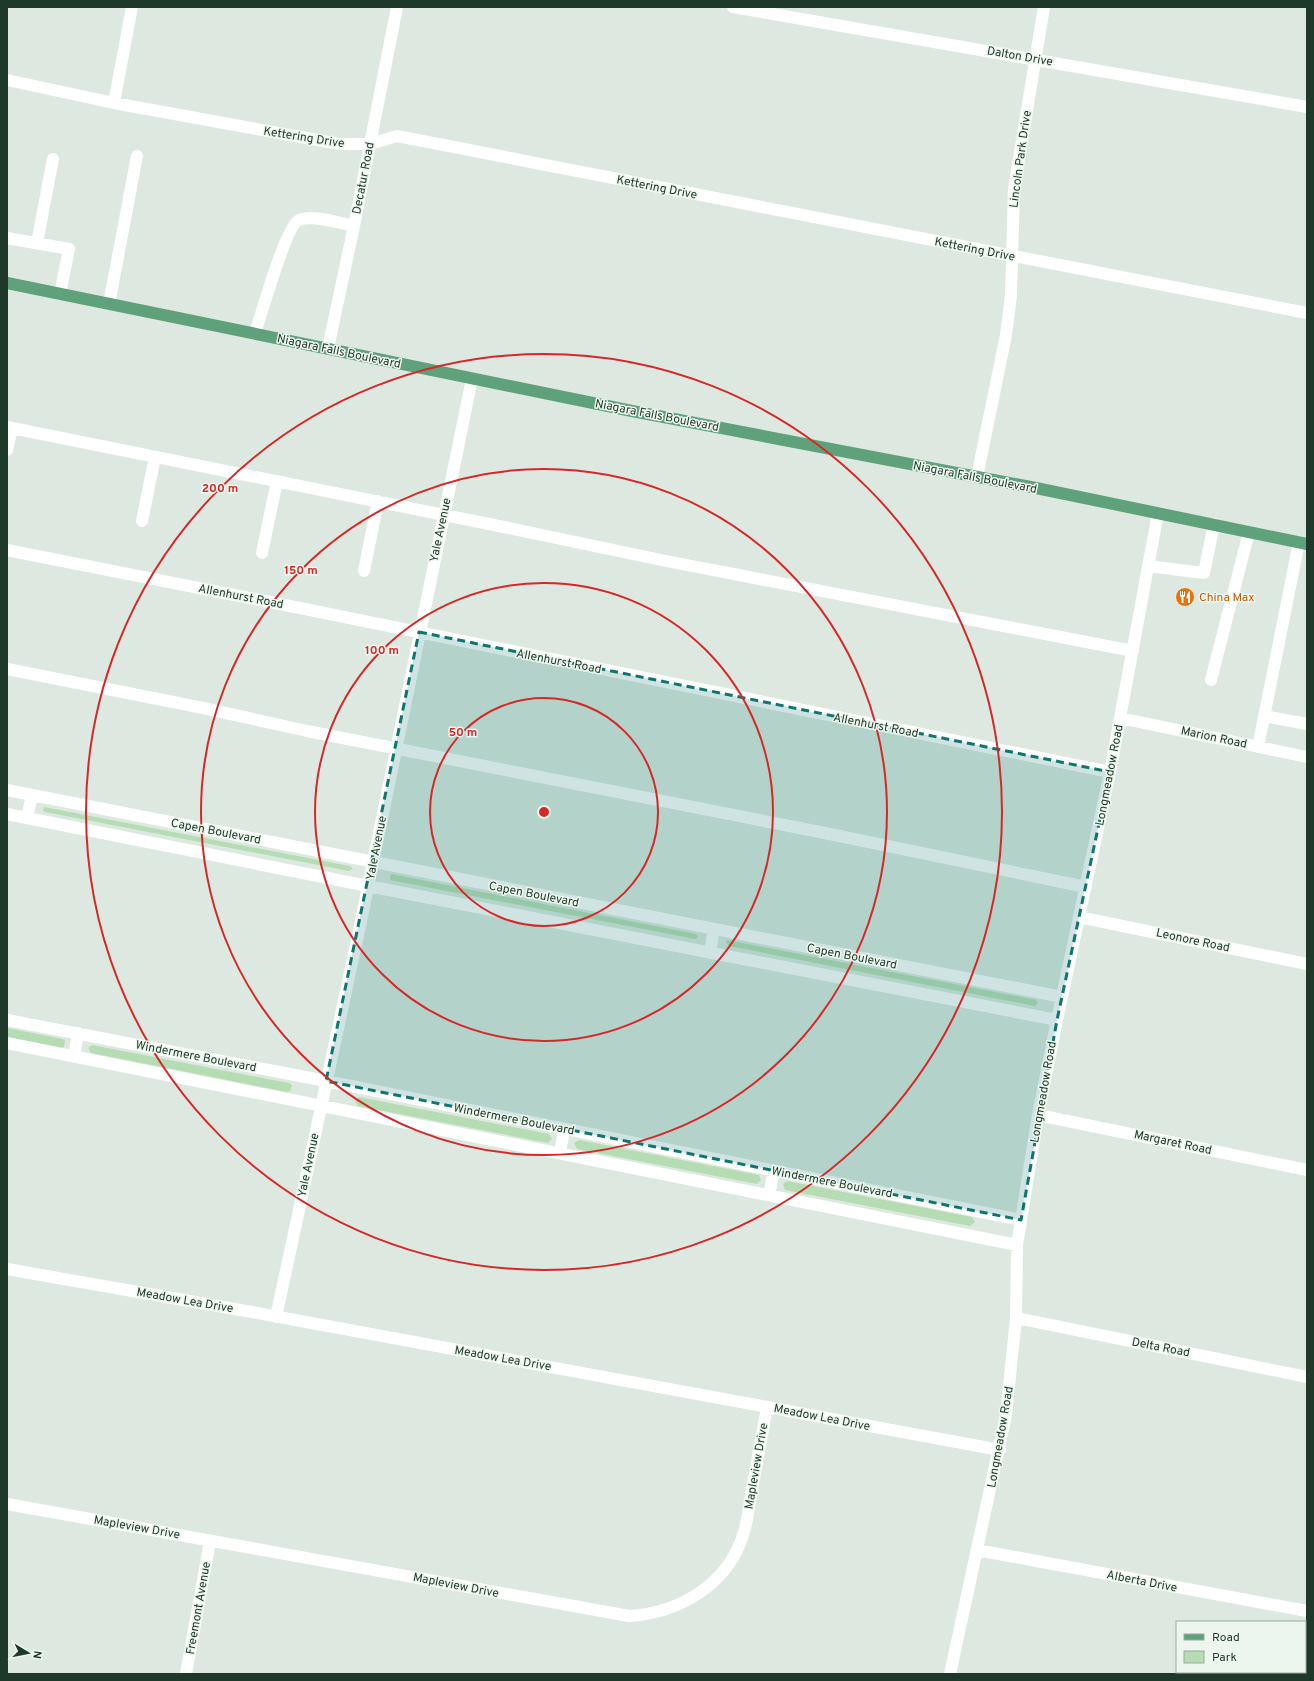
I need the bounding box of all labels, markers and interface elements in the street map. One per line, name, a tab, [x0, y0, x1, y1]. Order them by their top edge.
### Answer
street label: Dalton Drive	[986, 43, 1054, 71]
street label: Lincoln Park Drive	[1006, 109, 1036, 209]
street label: Kettering Drive	[262, 124, 346, 152]
street label: Decatur Road	[349, 141, 379, 216]
street label: Kettering Drive	[615, 172, 699, 204]
street label: Kettering Drive	[933, 234, 1017, 266]
street label: Niagara Falls Boulevard	[275, 331, 402, 373]
street label: Niagara Falls Boulevard	[593, 396, 720, 436]
street label: Niagara Falls Boulevard	[911, 458, 1038, 498]
text: 200 m	[202, 481, 238, 497]
street label: Yale Avenue	[426, 497, 456, 564]
text: 150 m	[284, 563, 318, 579]
street label: Allenhurst Road	[197, 581, 285, 613]
restaurant icon: China Max	[1174, 586, 1196, 608]
place label: China Max	[1199, 590, 1255, 606]
text: 100 m	[365, 643, 399, 659]
street label: Allenhurst Road	[515, 646, 603, 678]
street label: Allenhurst Road	[832, 710, 920, 742]
street label: Longmeadow Road	[1092, 723, 1128, 827]
street label: Marion Road	[1179, 723, 1248, 753]
text: 50 m	[449, 725, 477, 741]
centre of rings	[537, 805, 551, 819]
street label: Capen Boulevard	[169, 815, 262, 849]
street label: Yale Avenue	[363, 815, 391, 882]
street label: Capen Boulevard	[487, 878, 580, 912]
street label: Leonore Road	[1154, 925, 1231, 957]
street label: Capen Boulevard	[805, 940, 898, 974]
street label: Windermere Boulevard	[134, 1037, 258, 1077]
street label: Longmeadow Road	[1027, 1040, 1061, 1144]
street label: Windermere Boulevard	[452, 1100, 576, 1140]
street label: Margaret Road	[1132, 1127, 1213, 1159]
street label: Yale Avenue	[294, 1132, 324, 1199]
street label: Windermere Boulevard	[770, 1163, 894, 1203]
street label: Meadow Lea Drive	[135, 1285, 234, 1317]
street label: Delta Road	[1130, 1334, 1191, 1361]
street label: Meadow Lea Drive	[453, 1343, 552, 1375]
street label: Longmeadow Road	[984, 1385, 1018, 1489]
street label: Meadow Lea Drive	[772, 1401, 871, 1435]
street label: Mapleview Drive	[742, 1422, 772, 1511]
street label: Mapleview Drive	[92, 1513, 181, 1543]
street label: Freemont Avenue	[183, 1560, 215, 1656]
street label: Alberta Drive	[1105, 1567, 1178, 1597]
street label: Mapleview Drive	[411, 1570, 500, 1602]
legend	[1176, 1621, 1306, 1673]
text: Road	[1212, 1630, 1240, 1646]
north arrow	[8, 1633, 48, 1673]
text: N	[29, 1649, 44, 1660]
text: Park	[1212, 1650, 1237, 1666]

